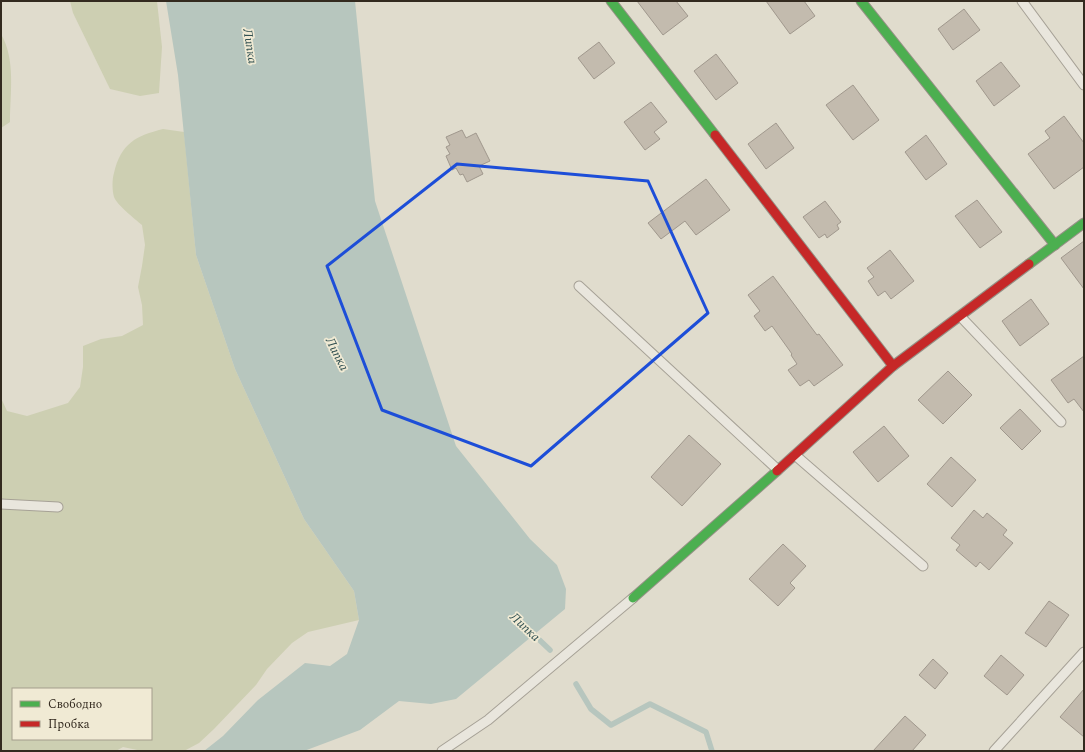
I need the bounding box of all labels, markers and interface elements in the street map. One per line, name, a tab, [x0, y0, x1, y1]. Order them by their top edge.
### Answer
water label: Липка	[237, 26, 263, 65]
water label: Липка	[320, 333, 354, 375]
water label: Липка	[504, 607, 545, 647]
legend	[12, 688, 152, 740]
text: Свободно	[48, 695, 102, 714]
text: Пробка	[48, 715, 90, 734]

